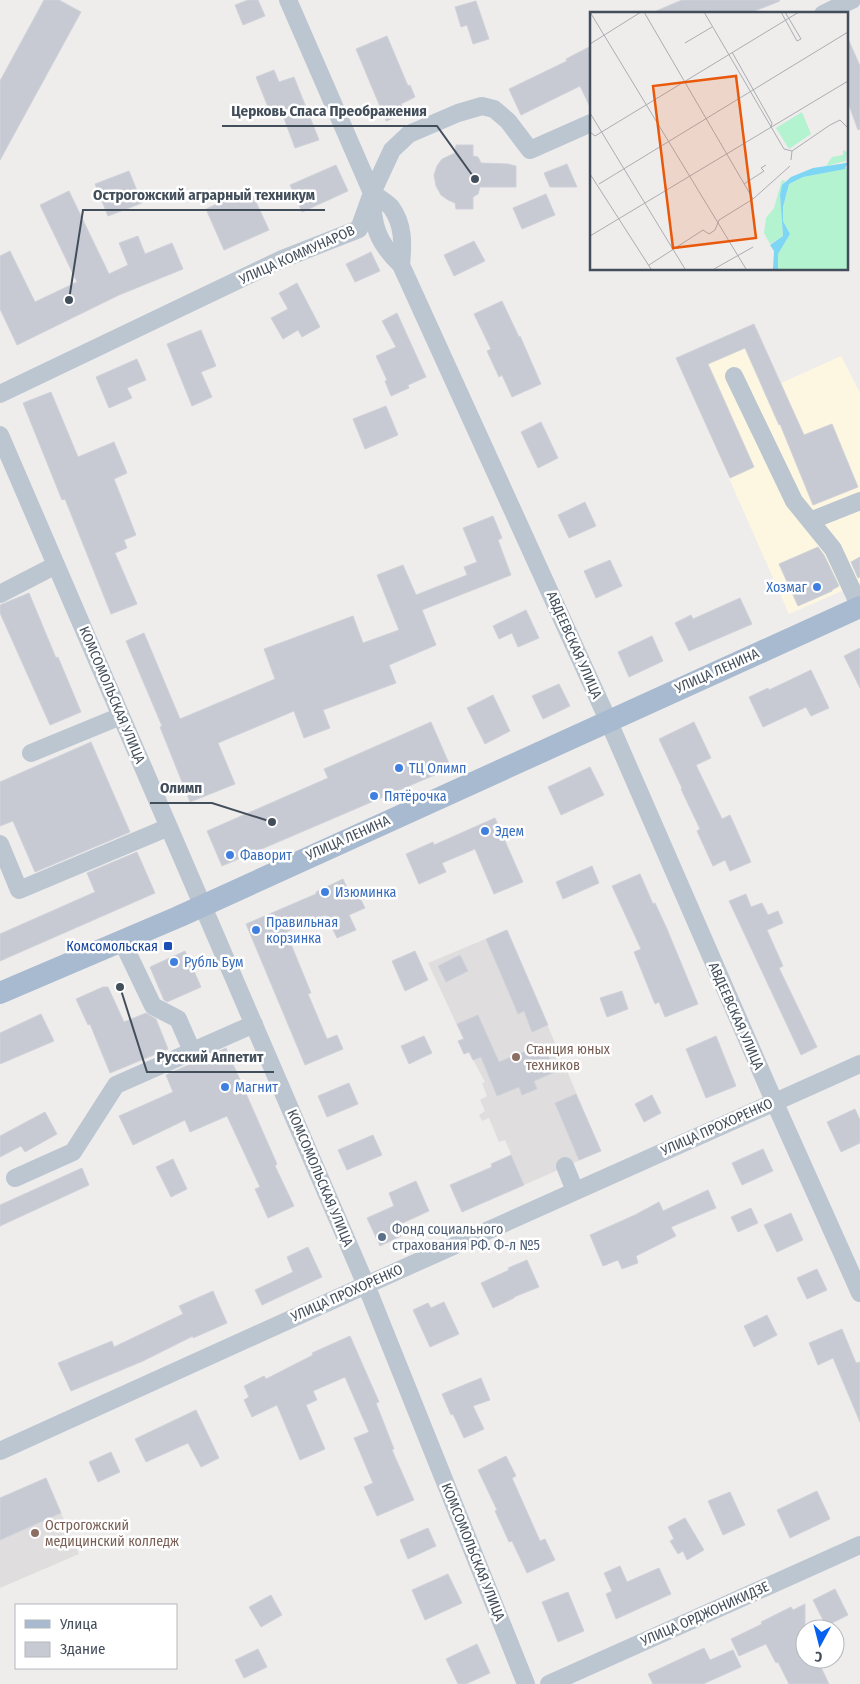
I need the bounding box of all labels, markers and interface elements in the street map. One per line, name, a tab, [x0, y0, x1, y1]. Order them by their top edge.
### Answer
inset map	[590, 12, 848, 270]
callout: Церковь Спаса Преображения	[222, 96, 437, 126]
text: Церковь Спаса Преображения	[231, 102, 427, 120]
callout: Острогожский аграрный техникум	[83, 180, 325, 210]
text: Острогожский аграрный техникум	[93, 186, 315, 204]
street label: УЛИЦА КОММУНАРОВ	[236, 222, 358, 289]
place label: Хозмаг	[766, 579, 808, 596]
marker: Хозмаг	[811, 581, 823, 593]
street label: АВДЕЕВСКАЯ УЛИЦА	[543, 589, 606, 702]
street label: КОМСОМОЛЬСКАЯ УЛИЦА	[75, 624, 149, 767]
street label: УЛИЦА ЛЕНИНА	[672, 645, 762, 697]
place label: ТЦ Олимп	[409, 760, 467, 777]
marker: ТЦ Олимп	[393, 762, 405, 774]
callout: Олимп	[150, 773, 212, 803]
text: Олимп	[160, 779, 202, 797]
place label: Пятёрочка	[384, 788, 447, 805]
marker: Пятёрочка	[368, 790, 380, 802]
street label: УЛИЦА ЛЕНИНА	[303, 812, 393, 864]
place label: Эдем	[495, 823, 524, 840]
marker: Эдем	[479, 825, 491, 837]
place label: Фаворит	[240, 847, 292, 864]
marker: Фаворит	[224, 849, 236, 861]
place label: Изюминка	[335, 884, 396, 901]
marker: Изюминка	[319, 886, 331, 898]
place label: Правильная корзинка	[266, 914, 338, 947]
marker: Правильная корзинка	[250, 924, 262, 936]
place label: Комсомольская	[66, 938, 158, 955]
marker: Комсомольская	[162, 940, 174, 952]
place label: Рубль Бум	[184, 954, 244, 971]
marker: Рубль Бум	[168, 956, 180, 968]
street label: АВДЕЕВСКАЯ УЛИЦА	[705, 960, 768, 1073]
place label: Станция юных техников	[526, 1041, 611, 1074]
callout: Русский Аппетит	[147, 1042, 274, 1072]
text: Русский Аппетит	[157, 1048, 264, 1066]
marker: Станция юных техников	[510, 1051, 522, 1063]
place label: Магнит	[235, 1079, 278, 1096]
marker: Магнит	[219, 1081, 231, 1093]
street label: УЛИЦА ПРОХОРЕНКО	[658, 1095, 776, 1160]
street label: КОМСОМОЛЬСКАЯ УЛИЦА	[283, 1107, 357, 1250]
place label: Фонд социального страхования РФ. Ф-л №5	[392, 1221, 540, 1254]
marker: Фонд социального страхования РФ. Ф-л №5	[376, 1231, 388, 1243]
street label: УЛИЦА ПРОХОРЕНКО	[288, 1261, 406, 1326]
street label: КОМСОМОЛЬСКАЯ УЛИЦА	[438, 1481, 509, 1624]
place label: Острогожский медицинский колледж	[45, 1517, 179, 1550]
marker: Острогожский медицинский колледж	[29, 1527, 41, 1539]
street label: УЛИЦА ОРДЖОНИКИДЗЕ	[637, 1578, 772, 1650]
legend	[15, 1604, 178, 1669]
text: Улица	[59, 1615, 98, 1633]
north arrow	[795, 1619, 845, 1669]
text: Здание	[60, 1640, 106, 1658]
text: С	[813, 1647, 823, 1665]

